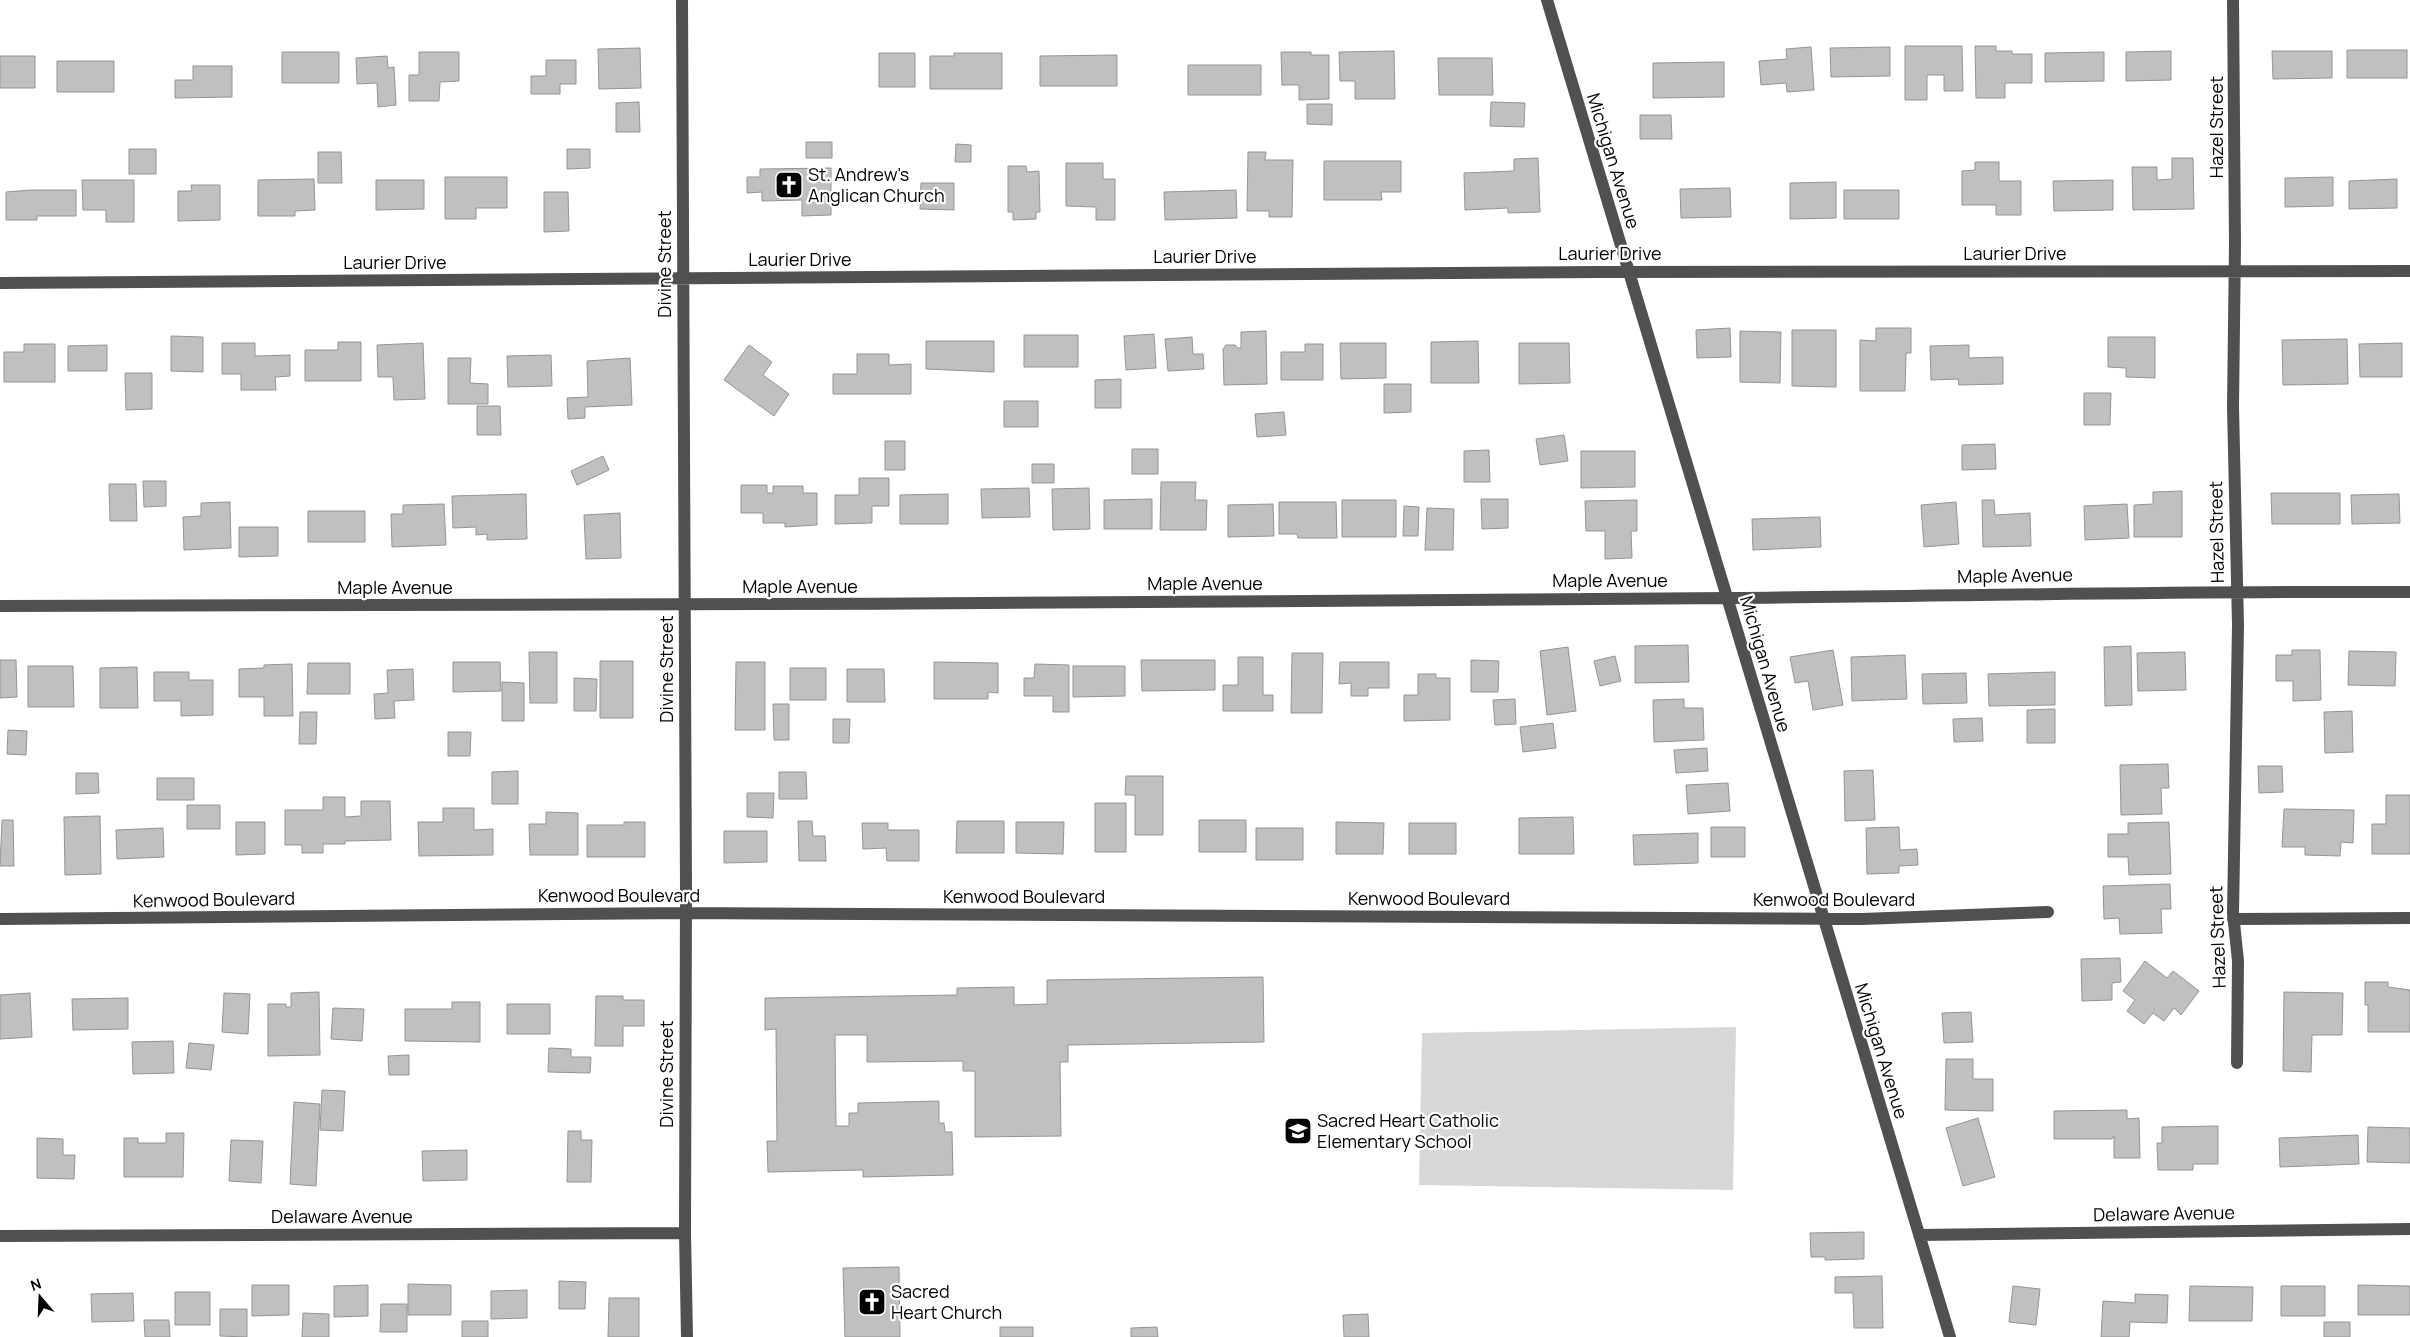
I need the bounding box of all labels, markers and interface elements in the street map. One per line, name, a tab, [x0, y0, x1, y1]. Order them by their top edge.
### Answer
street label: Hazel Street	[2204, 76, 2228, 178]
street label: Michigan Avenue	[1582, 90, 1646, 232]
place label: St. Andrew's Anglican Church	[808, 162, 945, 207]
church icon: St. Andrew's Anglican Church	[774, 170, 804, 200]
street label: Divine Street	[652, 210, 676, 318]
street label: Laurier Drive	[1558, 241, 1662, 265]
street label: Laurier Drive	[1963, 241, 2067, 265]
street label: Laurier Drive	[1153, 244, 1257, 268]
street label: Laurier Drive	[748, 247, 852, 271]
street label: Laurier Drive	[343, 250, 447, 274]
street label: Hazel Street	[2203, 481, 2229, 583]
street label: Maple Avenue	[1957, 562, 2073, 588]
street label: Maple Avenue	[1552, 568, 1668, 592]
street label: Maple Avenue	[1147, 571, 1263, 595]
street label: Maple Avenue	[742, 574, 858, 598]
street label: Maple Avenue	[337, 575, 453, 599]
street label: Michigan Avenue	[1735, 593, 1797, 735]
street label: Divine Street	[654, 615, 678, 723]
street label: Kenwood Boulevard	[538, 883, 700, 907]
street label: Kenwood Boulevard	[943, 884, 1105, 908]
street label: Hazel Street	[2203, 885, 2231, 989]
street label: Kenwood Boulevard	[133, 886, 295, 912]
street label: Kenwood Boulevard	[1348, 886, 1510, 910]
street label: Kenwood Boulevard	[1753, 887, 1915, 911]
street label: Michigan Avenue	[1850, 980, 1914, 1122]
street label: Divine Street	[654, 1020, 678, 1128]
place label: Sacred Heart Catholic Elementary School	[1317, 1108, 1499, 1153]
school or university icon: Sacred Heart Catholic Elementary School	[1283, 1116, 1313, 1146]
street label: Delaware Avenue	[2093, 1200, 2235, 1226]
street label: Delaware Avenue	[271, 1204, 413, 1228]
north arrow	[15, 1272, 65, 1322]
text: N	[28, 1274, 43, 1295]
place label: Sacred Heart Church	[891, 1279, 1002, 1324]
church icon: Sacred Heart Church	[857, 1287, 887, 1317]

